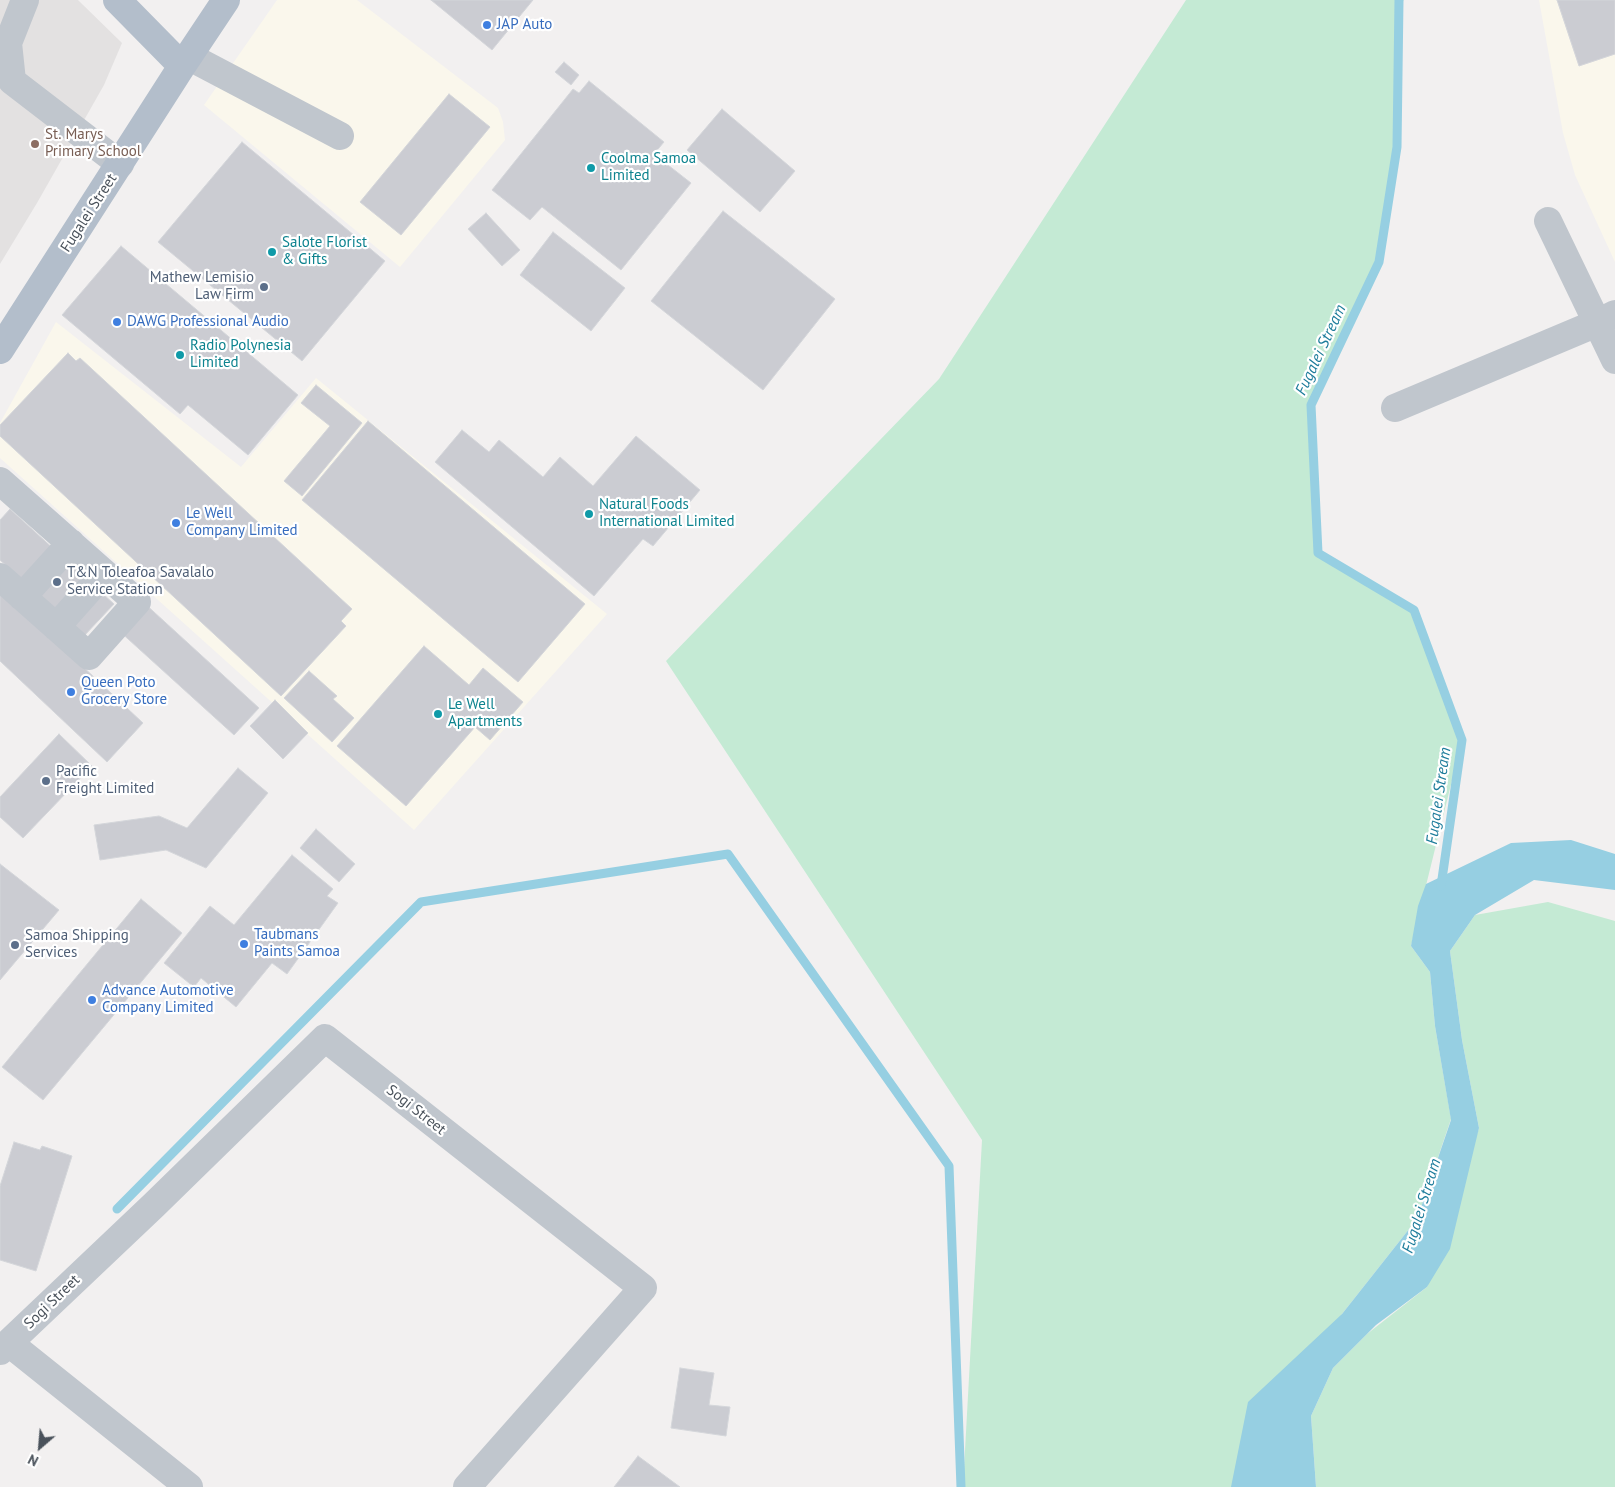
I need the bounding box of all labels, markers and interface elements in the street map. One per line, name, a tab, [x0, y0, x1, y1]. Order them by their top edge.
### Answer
place label: JAP Auto	[497, 16, 552, 34]
marker: JAP Auto	[481, 19, 493, 31]
place label: St. Marys Primary School	[45, 126, 141, 161]
marker: St. Marys Primary School	[29, 138, 41, 150]
place label: Coolma Samoa Limited	[601, 150, 696, 185]
marker: Coolma Samoa Limited	[585, 162, 597, 174]
street label: Fugalei Street	[57, 170, 121, 256]
place label: Salote Florist & Gifts	[282, 234, 367, 269]
marker: Salote Florist & Gifts	[266, 246, 278, 258]
place label: Mathew Lemisio Law Firm	[150, 269, 254, 304]
marker: Mathew Lemisio Law Firm	[258, 281, 270, 293]
water label: Fugalei Stream	[1292, 302, 1350, 398]
place label: DAWG Professional Audio	[127, 313, 289, 331]
marker: DAWG Professional Audio	[111, 316, 123, 328]
place label: Radio Polynesia Limited	[190, 337, 291, 372]
marker: Radio Polynesia Limited	[174, 349, 186, 361]
place label: Natural Foods International Limited	[599, 496, 735, 531]
place label: Le Well Company Limited	[186, 505, 298, 540]
marker: Natural Foods International Limited	[583, 508, 595, 520]
marker: Le Well Company Limited	[170, 517, 182, 529]
place label: T&N Toleafoa Savalalo Service Station	[67, 564, 214, 599]
marker: T&N Toleafoa Savalalo Service Station	[51, 576, 63, 588]
place label: Queen Poto Grocery Store	[81, 674, 167, 709]
marker: Queen Poto Grocery Store	[65, 686, 77, 698]
place label: Le Well Apartments	[448, 696, 522, 731]
marker: Le Well Apartments	[432, 708, 444, 720]
water label: Fugalei Stream	[1423, 746, 1455, 846]
place label: Pacific Freight Limited	[56, 763, 154, 798]
marker: Pacific Freight Limited	[40, 775, 52, 787]
place label: Taubmans Paints Samoa	[254, 926, 340, 961]
place label: Samoa Shipping Services	[25, 927, 129, 962]
marker: Taubmans Paints Samoa	[238, 938, 250, 950]
marker: Samoa Shipping Services	[9, 939, 21, 951]
place label: Advance Automotive Company Limited	[102, 982, 234, 1017]
marker: Advance Automotive Company Limited	[86, 994, 98, 1006]
street label: Sogi Street	[383, 1081, 449, 1139]
water label: Fugalei Stream	[1399, 1156, 1445, 1256]
street label: Sogi Street	[20, 1271, 84, 1333]
north arrow	[15, 1422, 65, 1472]
text: N	[25, 1450, 41, 1470]

